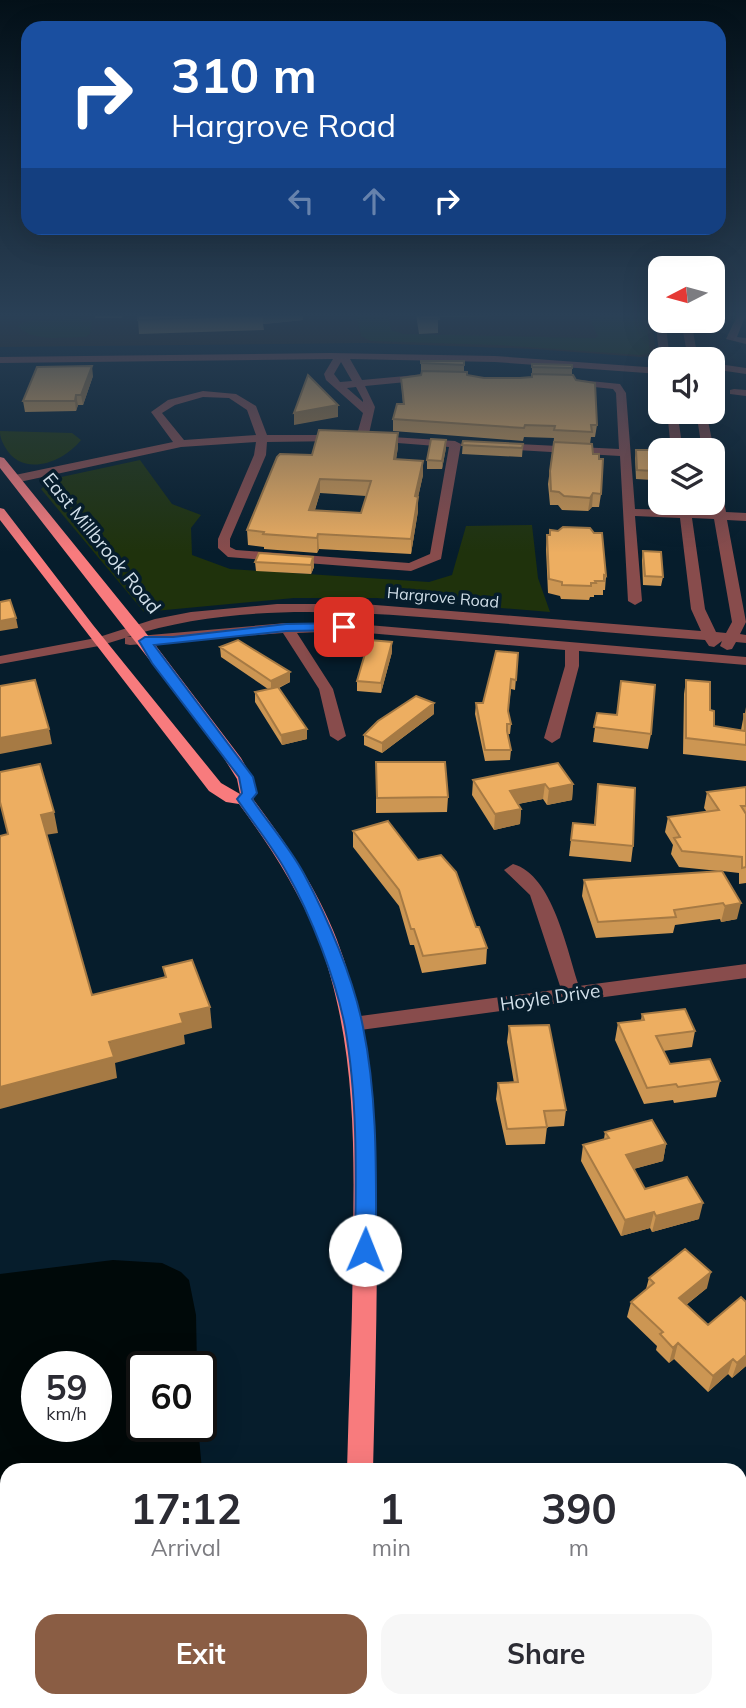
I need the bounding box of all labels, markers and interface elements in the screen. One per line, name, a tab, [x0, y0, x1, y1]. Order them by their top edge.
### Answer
text: 310 m	[171, 44, 317, 105]
icon: right	[56, 49, 147, 140]
text: Hargrove Road	[171, 105, 396, 145]
icon: left	[282, 182, 320, 220]
icon: ahead	[355, 182, 393, 220]
icon: right	[428, 182, 466, 220]
north arrow	[648, 256, 724, 332]
map controls	[648, 256, 725, 515]
button: sound	[648, 347, 725, 424]
button: layers	[648, 438, 725, 515]
street label: East Millbrook Road	[38, 468, 166, 618]
street label: Hargrove Road	[386, 582, 500, 612]
pin	[314, 597, 374, 657]
icon: arrive	[325, 608, 363, 646]
street label: Hoyle Drive	[498, 978, 602, 1016]
position arrow	[328, 1213, 402, 1287]
speed limit sign: 60	[126, 1351, 217, 1442]
text: 59	[45, 1365, 88, 1409]
text: km/h	[46, 1402, 87, 1425]
text: 17:12	[130, 1482, 241, 1535]
text: 1	[379, 1482, 404, 1535]
text: 390	[541, 1482, 617, 1535]
text: Arrival	[151, 1533, 221, 1562]
text: min	[372, 1533, 411, 1562]
text: m	[569, 1533, 589, 1562]
button: Exit	[35, 1614, 367, 1694]
button: Share	[381, 1614, 712, 1694]

